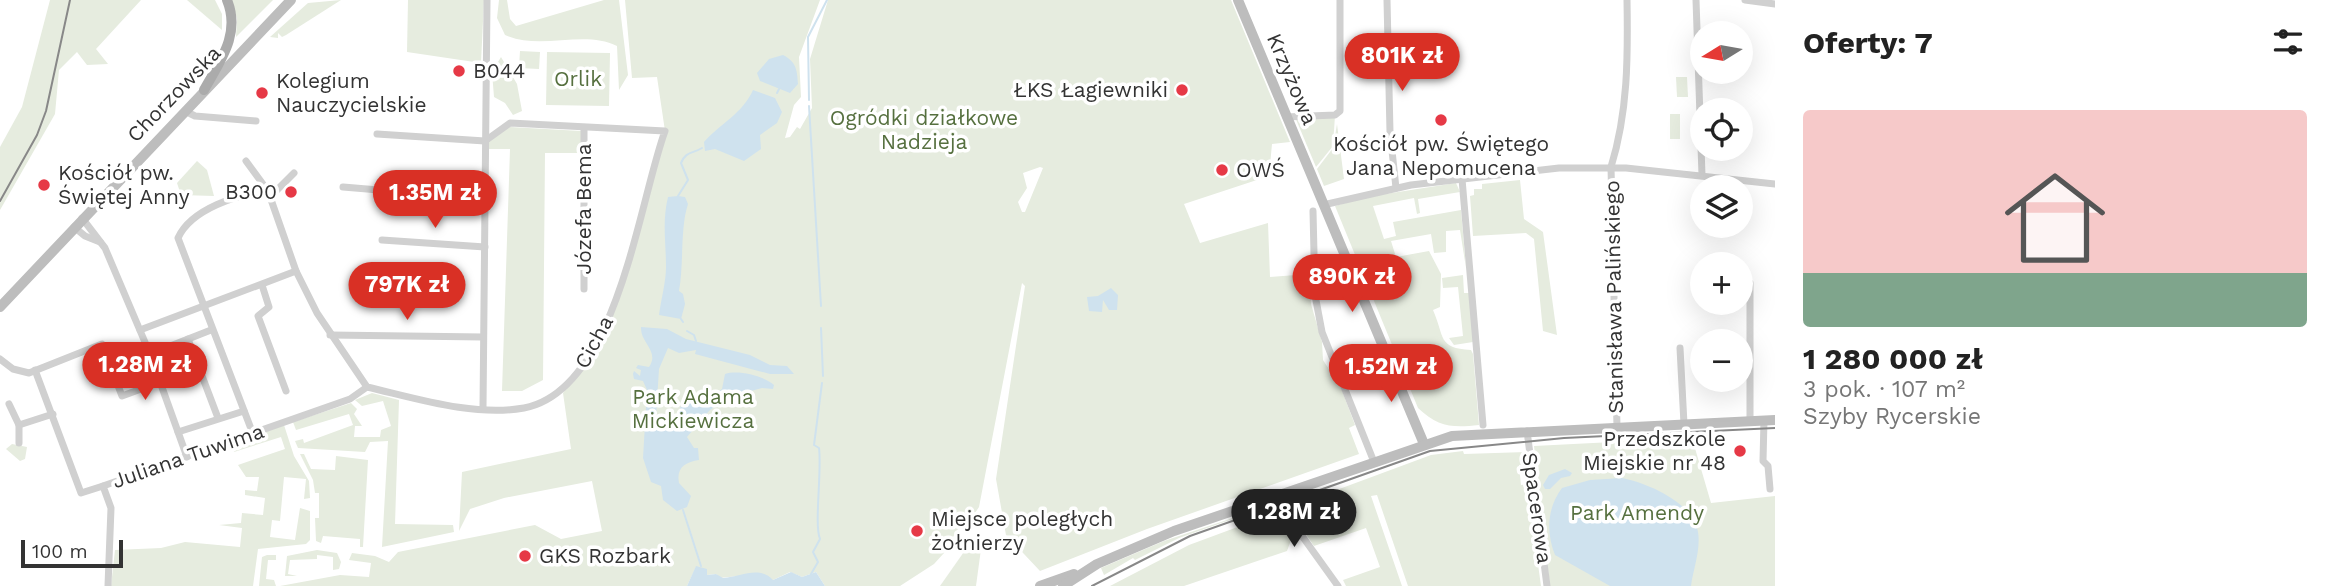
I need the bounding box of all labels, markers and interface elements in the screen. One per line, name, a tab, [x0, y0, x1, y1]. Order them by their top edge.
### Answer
north arrow	[1690, 21, 1754, 84]
map controls	[1690, 21, 1753, 392]
icon: filters	[2269, 23, 2307, 61]
text: Oferty: 7	[1803, 25, 1933, 60]
street label: Krzyżowa	[1262, 29, 1323, 128]
pin: 801K zł	[1337, 34, 1467, 93]
street label: Chorzowska	[122, 40, 226, 147]
text: 801K zł	[1361, 42, 1443, 69]
place label: B044	[473, 58, 525, 83]
marker: B044	[451, 63, 467, 79]
park label: Orlik	[554, 66, 602, 91]
place label: Kolegium Nauczycielskie	[276, 68, 427, 117]
place label: ŁKS Łagiewniki	[1014, 77, 1168, 102]
marker: ŁKS Łagiewniki	[1174, 82, 1190, 98]
marker: Kolegium Nauczycielskie	[254, 85, 270, 101]
button: locate	[1690, 98, 1753, 161]
park label: Ogródki działkowe Nadzieja	[830, 105, 1018, 154]
marker: Kościół pw. Świętego Jana Nepomucena	[1433, 112, 1449, 128]
place label: Kościół pw. Świętego Jana Nepomucena	[1333, 131, 1549, 180]
street label: Józefa Bema	[571, 143, 596, 275]
icon: home	[1992, 155, 2118, 281]
place label: OWŚ	[1236, 157, 1285, 182]
place label: Kościół pw. Świętej Anny	[58, 160, 190, 209]
marker: OWŚ	[1214, 162, 1230, 178]
pin: 1.35M zł	[363, 170, 507, 230]
button: layers	[1690, 175, 1753, 238]
marker: Kościół pw. Świętej Anny	[36, 177, 52, 193]
place label: B300	[225, 179, 277, 204]
text: 1.35M zł	[389, 179, 481, 206]
street label: Stanisława Palińskiego	[1599, 180, 1628, 414]
marker: B300	[283, 184, 299, 200]
button: +	[1690, 252, 1753, 315]
pin: 890K zł	[1287, 254, 1417, 314]
pin: 797K zł	[342, 262, 472, 322]
text: 890K zł	[1309, 263, 1395, 290]
text: 797K zł	[365, 271, 450, 298]
street label: Cicha	[569, 311, 618, 373]
button: −	[1690, 329, 1753, 392]
text: 1 280 000 zł	[1803, 341, 1983, 376]
pin: 1.28M zł	[73, 342, 217, 402]
pin: 1.52M zł	[1319, 344, 1463, 404]
text: 1.28M zł	[98, 351, 192, 378]
text: 1.52M zł	[1345, 353, 1437, 380]
text: 3 pok. · 107 m²	[1803, 376, 1965, 403]
park label: Park Adama Mickiewicza	[632, 384, 754, 433]
text: Szyby Rycerskie	[1803, 403, 1981, 430]
street label: Juliana Tuwima	[109, 418, 267, 493]
place label: Przedszkole Miejskie nr 48	[1583, 426, 1726, 475]
marker: Przedszkole Miejskie nr 48	[1732, 443, 1748, 459]
street label: Spacerowa	[1517, 451, 1558, 565]
pin: 1.28M zł	[1222, 490, 1366, 549]
text: 1.28M zł	[1247, 498, 1341, 525]
park label: Park Amendy	[1570, 500, 1704, 525]
place label: Miejsce poległych żołnierzy	[931, 506, 1113, 555]
marker: Miejsce poległych żołnierzy	[909, 523, 925, 539]
scale bar	[21, 537, 122, 569]
text: 100 m	[32, 540, 88, 563]
place label: GKS Rozbark	[539, 543, 671, 568]
marker: GKS Rozbark	[517, 548, 533, 564]

